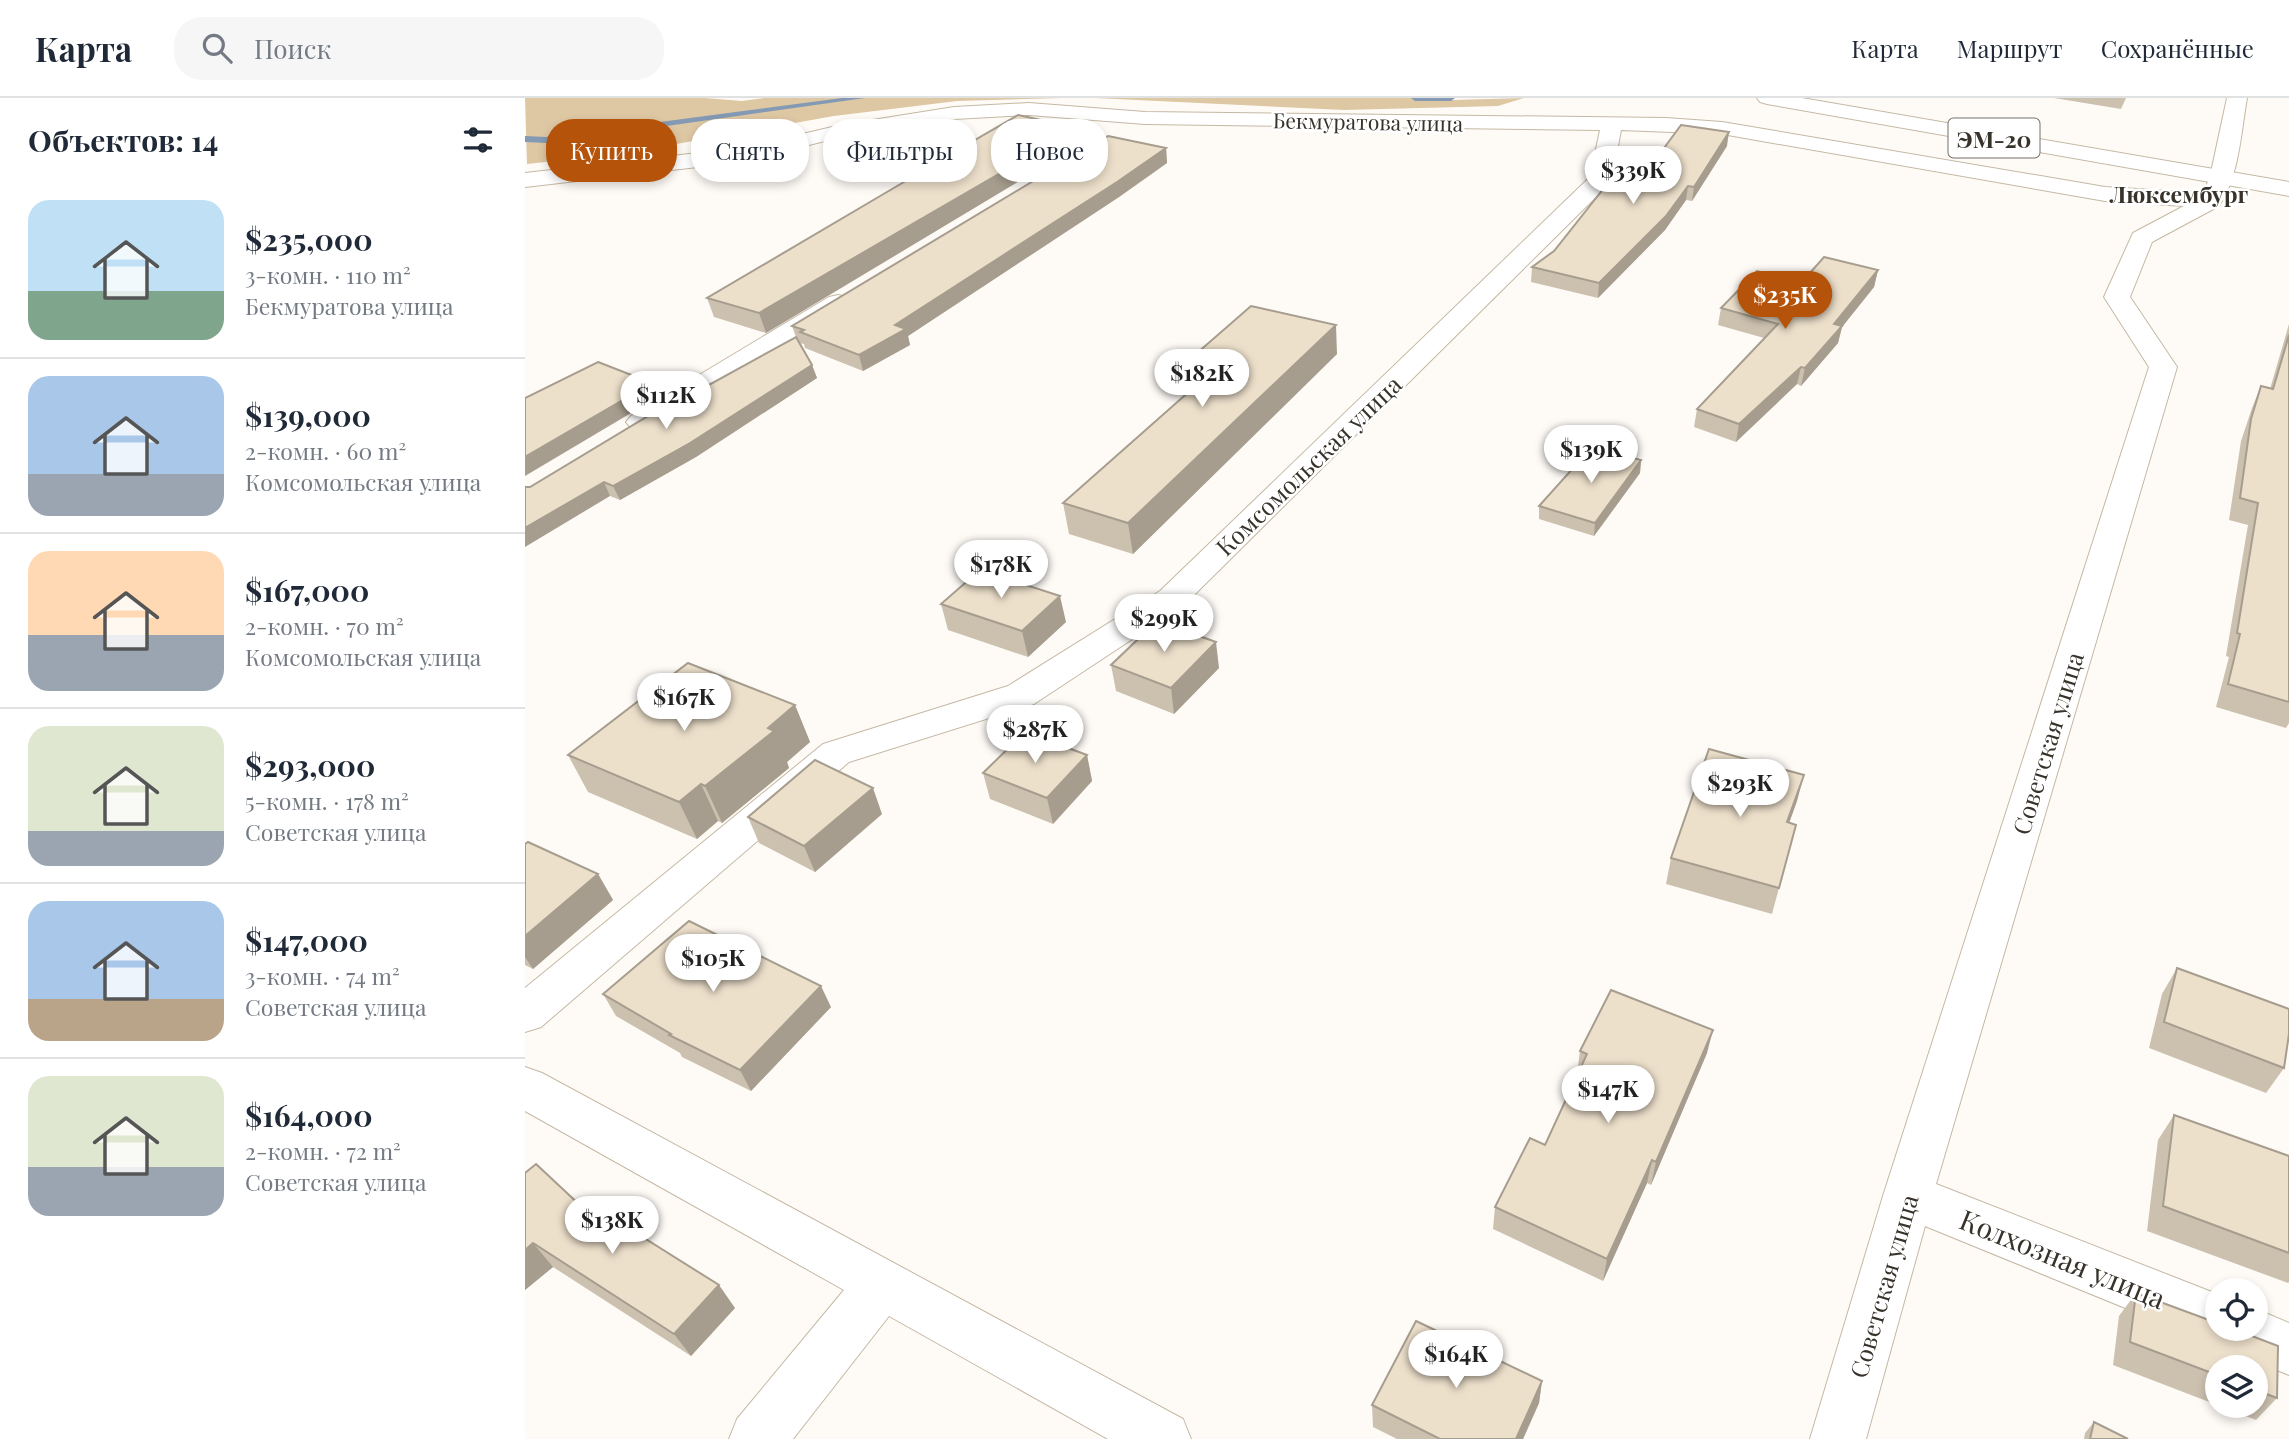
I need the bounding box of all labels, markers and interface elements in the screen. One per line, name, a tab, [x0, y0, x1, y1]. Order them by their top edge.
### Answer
search box	[174, 17, 664, 80]
text: Карта	[35, 26, 132, 70]
icon: search	[198, 29, 236, 67]
text: Поиск	[254, 31, 331, 66]
text: Карта	[1851, 32, 1919, 64]
text: Маршрут	[1957, 32, 2063, 64]
text: Сохранённые	[2101, 32, 2254, 64]
street label: Бекмуратова улица	[1273, 105, 1464, 137]
road number: ЭМ-20	[1949, 118, 2039, 158]
chip: Купить	[546, 119, 677, 182]
chip: Снять	[691, 119, 809, 182]
chip: Фильтры	[823, 119, 977, 182]
chip: Новое	[991, 119, 1108, 182]
text: Объектов: 14	[28, 120, 218, 160]
icon: filters	[459, 121, 497, 159]
pin: $339K	[1584, 146, 1682, 206]
text: $339K	[1601, 153, 1665, 184]
district label: Люксембург	[2109, 178, 2249, 209]
text: $235,000	[245, 219, 373, 259]
icon: home	[84, 228, 168, 312]
text: 3-комн. · 110 m²	[245, 259, 411, 290]
pin: $235K	[1736, 272, 1834, 331]
text: $235K	[1753, 278, 1817, 309]
text: Бекмуратова улица	[245, 290, 453, 321]
pin: $182K	[1153, 350, 1251, 409]
text: $182K	[1170, 356, 1234, 387]
street label: Комсомольская улица	[1208, 368, 1408, 562]
pin: $112K	[617, 372, 715, 431]
text: $112K	[636, 378, 696, 409]
text: $139,000	[245, 395, 371, 435]
icon: home	[84, 404, 168, 488]
pin: $139K	[1542, 426, 1640, 485]
text: $139K	[1560, 432, 1622, 463]
text: 2-комн. · 60 m²	[245, 435, 406, 466]
text: Комсомольская улица	[245, 466, 481, 497]
pin: $178K	[952, 540, 1050, 600]
text: $178K	[970, 547, 1032, 578]
text: $167,000	[245, 570, 369, 610]
icon: home	[84, 579, 168, 663]
pin: $299K	[1115, 594, 1213, 654]
text: $299K	[1130, 601, 1198, 632]
text: 2-комн. · 70 m²	[245, 610, 404, 641]
text: Комсомольская улица	[245, 641, 481, 672]
street label: Советская улица	[2004, 648, 2090, 838]
pin: $167K	[635, 674, 733, 733]
text: $167K	[653, 680, 715, 711]
pin: $287K	[986, 706, 1084, 765]
text: $287K	[1002, 712, 1068, 743]
text: $293,000	[245, 745, 375, 785]
icon: home	[84, 754, 168, 838]
pin: $293K	[1691, 760, 1789, 819]
text: $293K	[1707, 766, 1773, 797]
text: 5-комн. · 178 m²	[245, 785, 409, 816]
text: Советская улица	[245, 816, 426, 847]
text: $147,000	[245, 920, 368, 960]
icon: home	[84, 929, 168, 1013]
pin: $105K	[664, 934, 762, 994]
text: $105K	[681, 941, 745, 972]
text: 3-комн. · 74 m²	[245, 960, 400, 991]
text: Советская улица	[245, 991, 426, 1022]
pin: $147K	[1559, 1066, 1657, 1125]
text: $147K	[1578, 1072, 1638, 1103]
text: $164,000	[245, 1095, 373, 1135]
icon: home	[84, 1104, 168, 1188]
text: 2-комн. · 72 m²	[245, 1135, 401, 1166]
text: Советская улица	[245, 1166, 426, 1197]
street label: Советская улица	[1842, 1191, 1924, 1381]
pin: $138K	[563, 1196, 661, 1256]
street label: Колхозная улица	[1955, 1200, 2171, 1316]
text: $138K	[581, 1203, 643, 1234]
map controls	[2205, 1278, 2268, 1418]
button: locate	[2205, 1278, 2268, 1341]
pin: $164K	[1407, 1330, 1505, 1390]
text: $164K	[1424, 1337, 1488, 1368]
button: layers	[2205, 1355, 2268, 1418]

